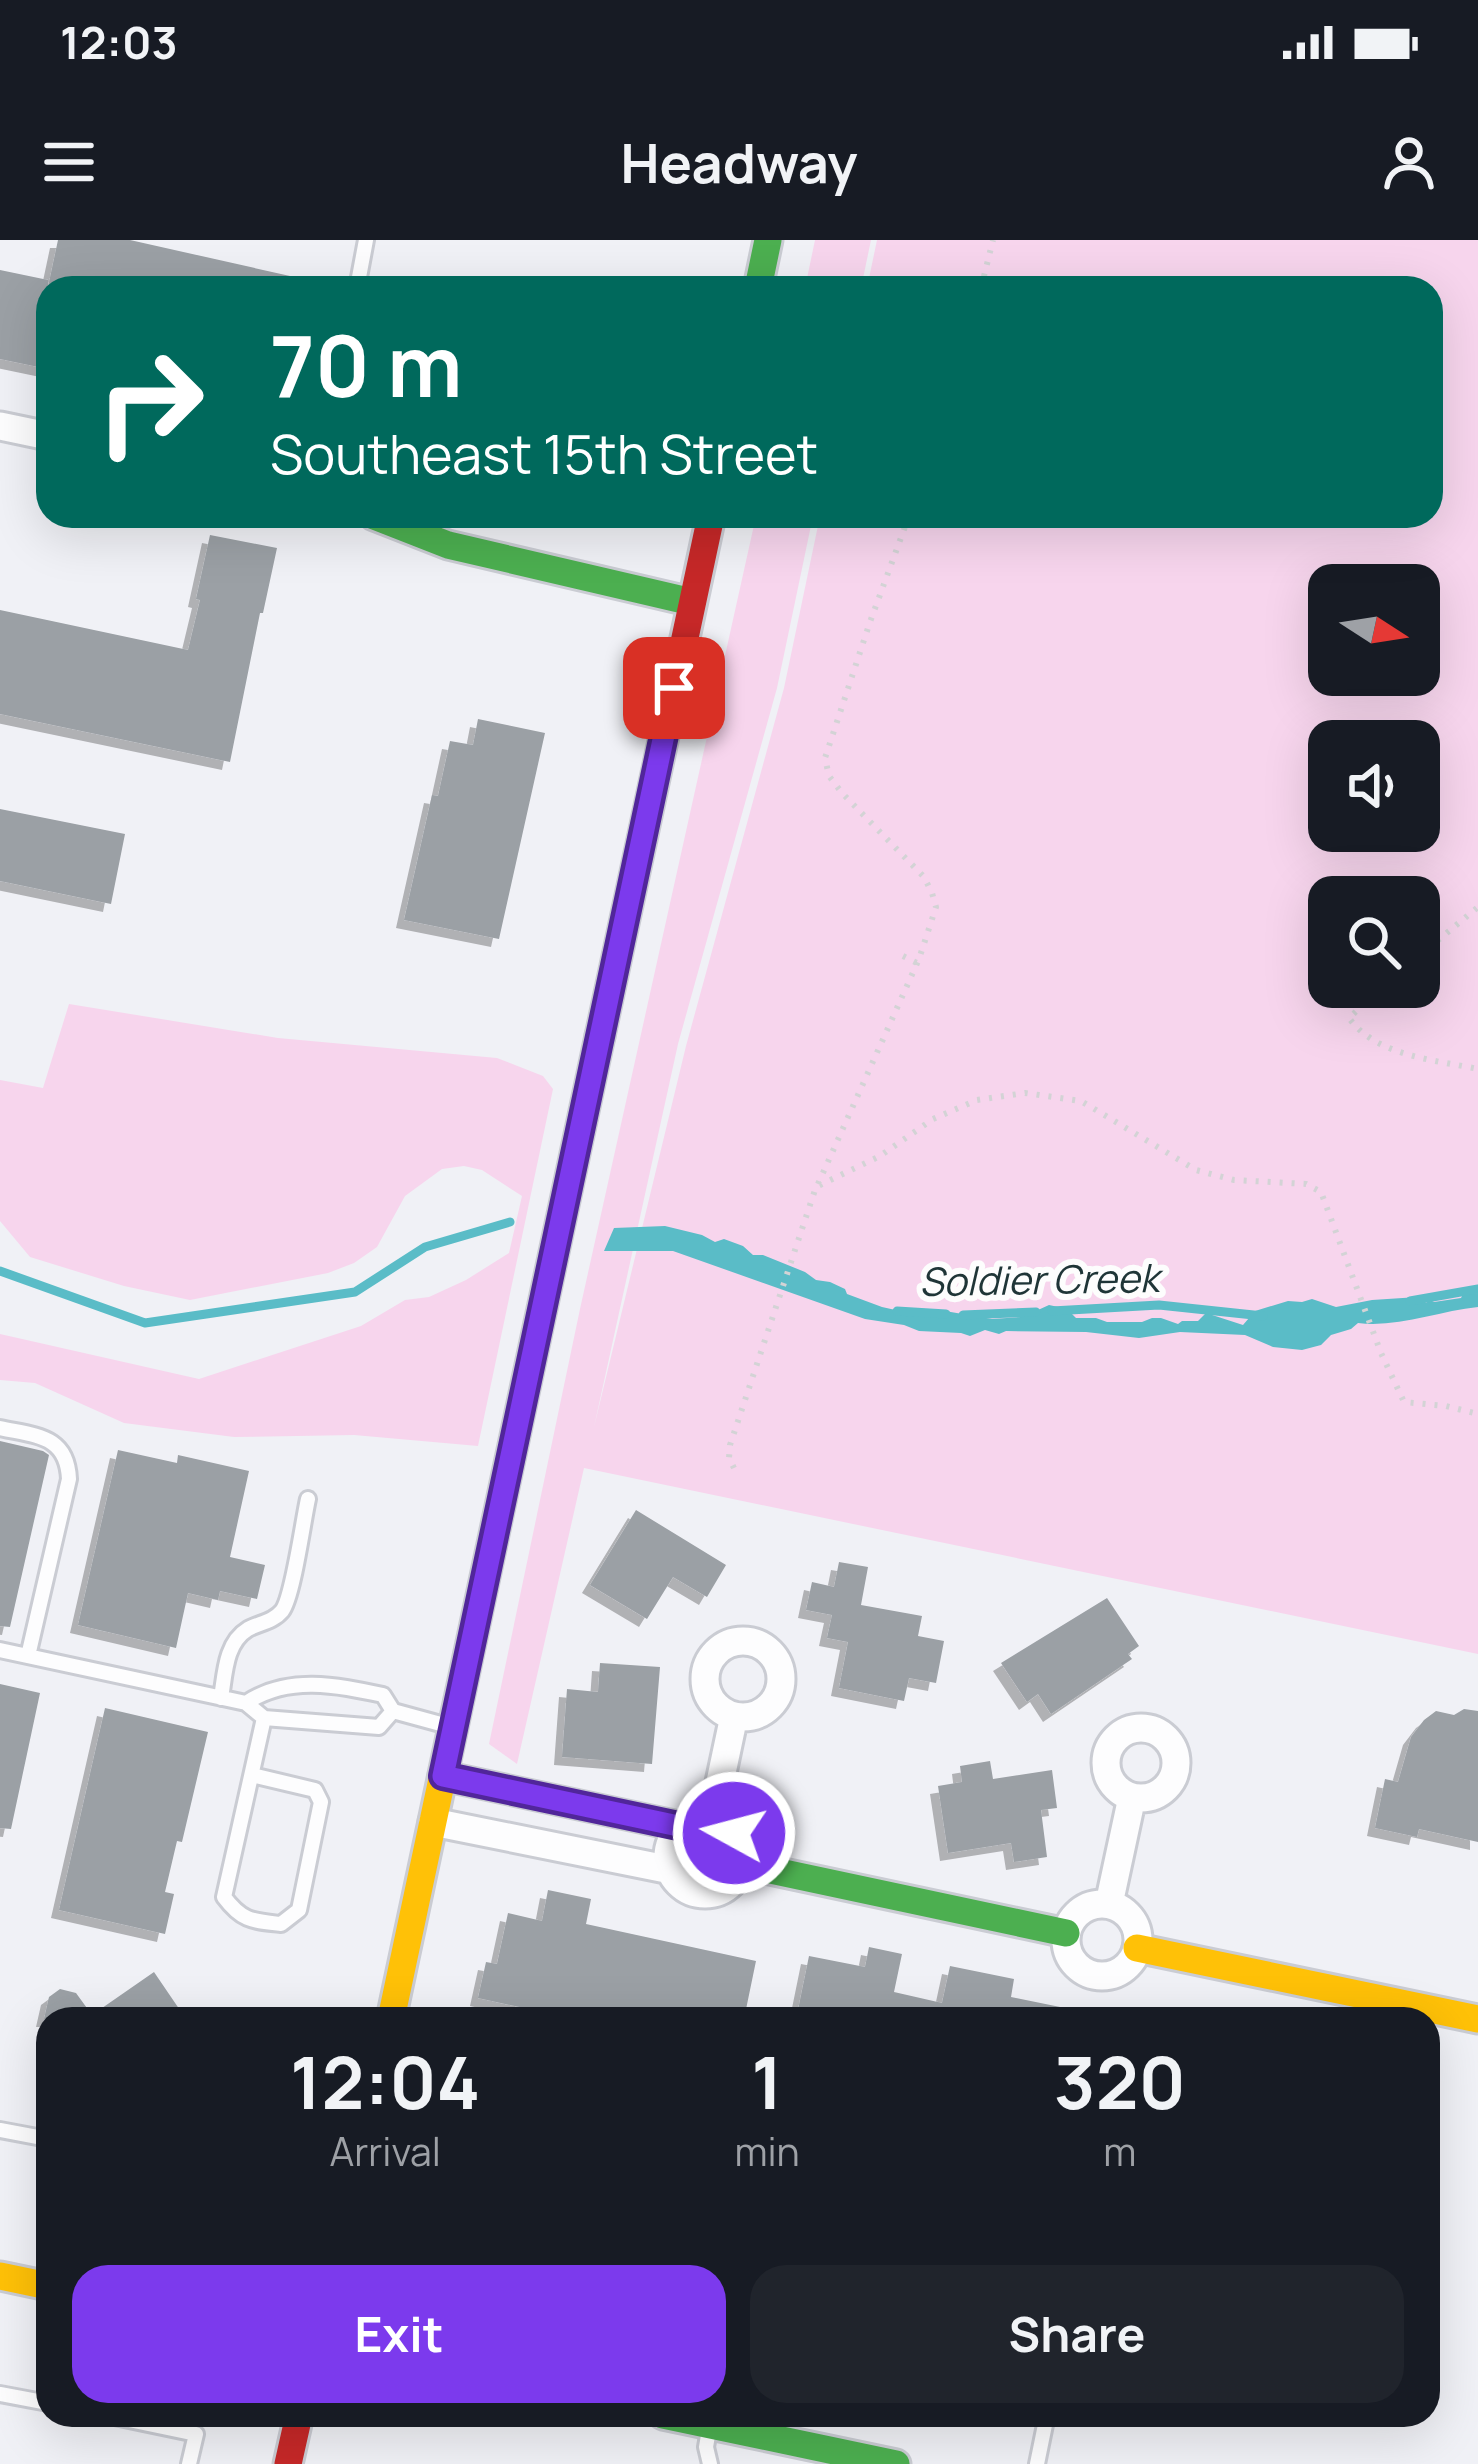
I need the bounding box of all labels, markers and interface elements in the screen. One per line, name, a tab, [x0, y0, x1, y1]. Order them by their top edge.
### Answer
text: 12:03	[60, 11, 178, 73]
text: Headway	[621, 125, 857, 199]
icon: menu	[36, 129, 102, 195]
icon: person	[1376, 129, 1442, 195]
text: 70 m	[270, 307, 462, 422]
icon: right	[72, 324, 228, 480]
text: Southeast 15th Street	[270, 416, 818, 490]
north arrow	[1308, 564, 1440, 696]
map controls	[1308, 564, 1440, 1008]
pin	[623, 637, 725, 739]
icon: arrive	[641, 655, 707, 721]
button: sound	[1308, 720, 1440, 852]
button: search	[1308, 876, 1440, 1008]
water label: Soldier Creek	[919, 1250, 1165, 1308]
position arrow	[671, 1770, 797, 1896]
text: 12:04	[290, 2032, 480, 2131]
text: 1	[751, 2032, 783, 2131]
text: 320	[1054, 2032, 1186, 2131]
text: Arrival	[330, 2124, 441, 2178]
text: min	[734, 2124, 800, 2178]
text: m	[1103, 2124, 1136, 2178]
button: Exit	[72, 2265, 726, 2403]
button: Share	[750, 2265, 1404, 2403]

